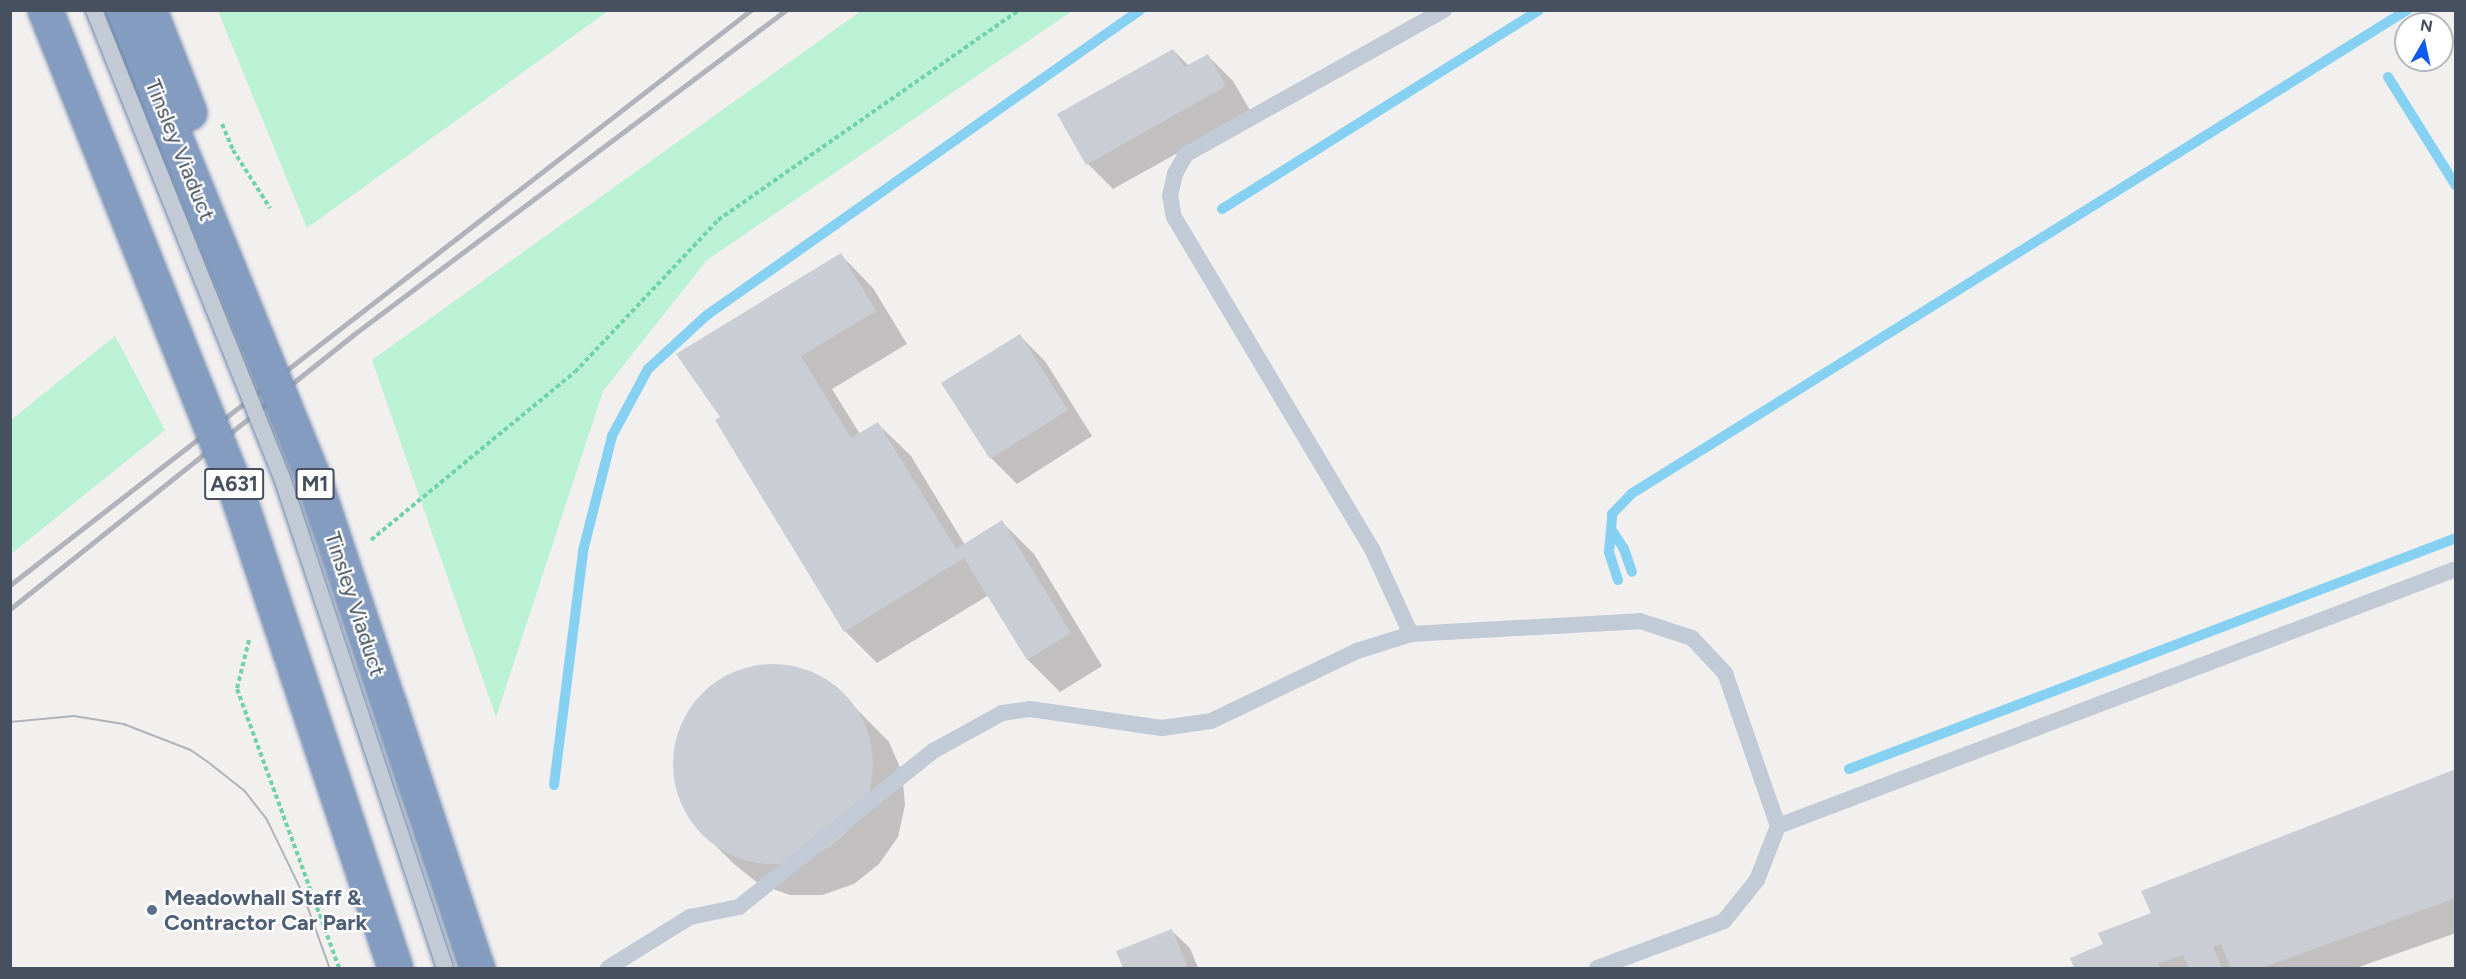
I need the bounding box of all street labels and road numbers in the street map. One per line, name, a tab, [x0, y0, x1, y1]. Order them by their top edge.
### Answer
street label: Tinsley Viaduct	[140, 75, 220, 225]
road number: A631	[204, 466, 264, 502]
road number: M1	[296, 466, 334, 502]
street label: Tinsley Viaduct	[319, 528, 391, 680]

